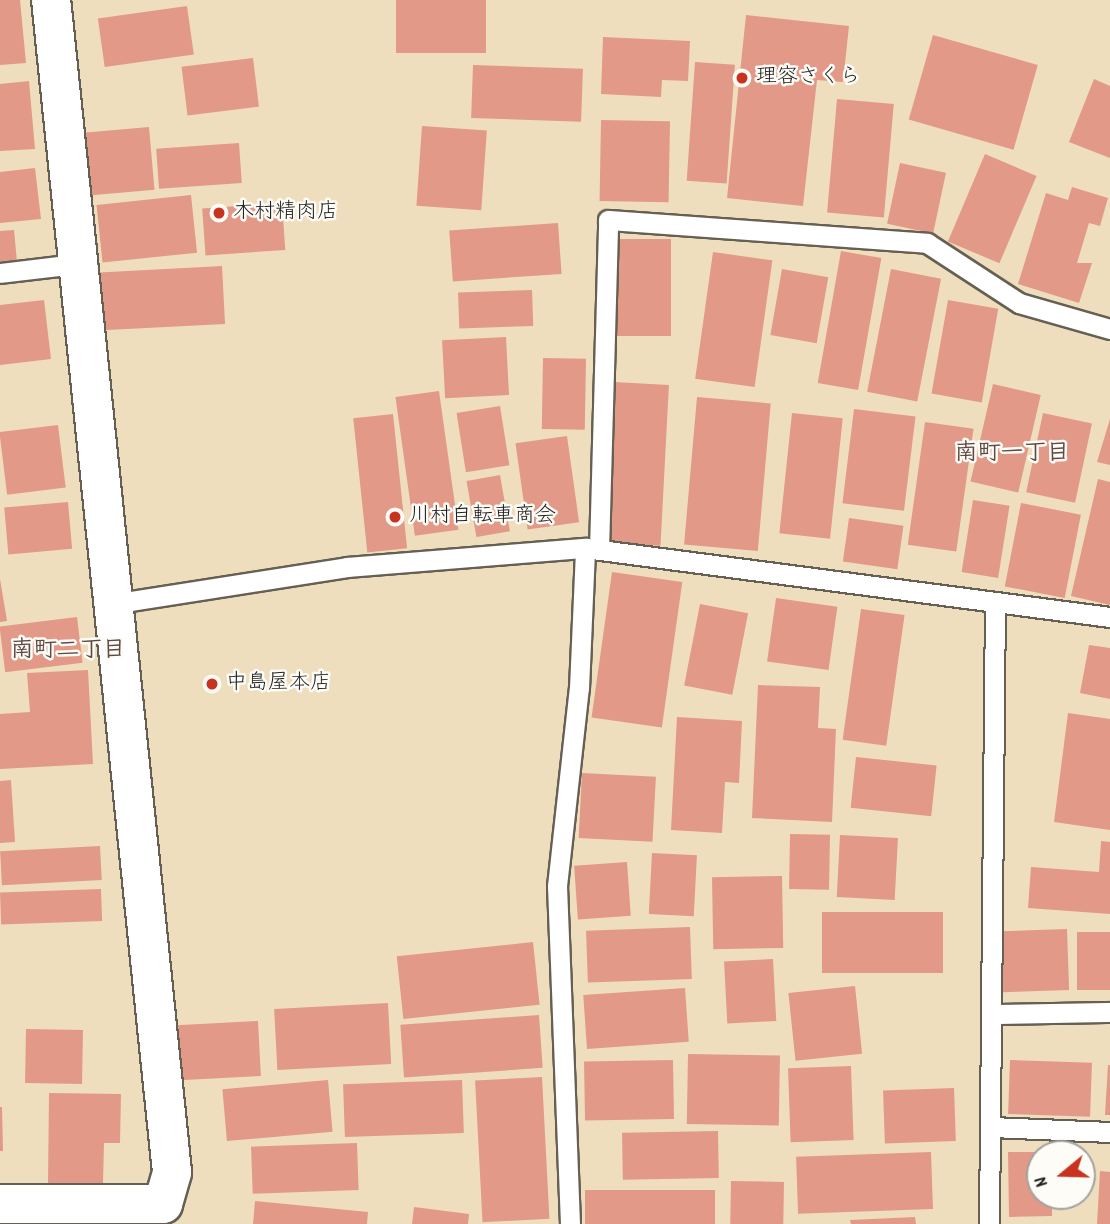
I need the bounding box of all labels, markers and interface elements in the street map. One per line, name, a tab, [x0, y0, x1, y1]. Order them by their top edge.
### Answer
place label: 理容さくら	[756, 65, 861, 91]
marker: 理容さくら	[734, 70, 750, 86]
place label: 木村精肉店	[233, 200, 338, 226]
marker: 木村精肉店	[211, 205, 227, 221]
district label: 南町一丁目	[955, 441, 1069, 469]
place label: 川村自転車商会	[409, 504, 556, 530]
marker: 川村自転車商会	[387, 509, 403, 525]
district label: 南町二丁目	[11, 638, 125, 666]
place label: 中島屋本店	[226, 671, 331, 697]
marker: 中島屋本店	[204, 676, 220, 692]
north arrow	[1026, 1140, 1096, 1210]
text: N	[1028, 1173, 1057, 1190]

